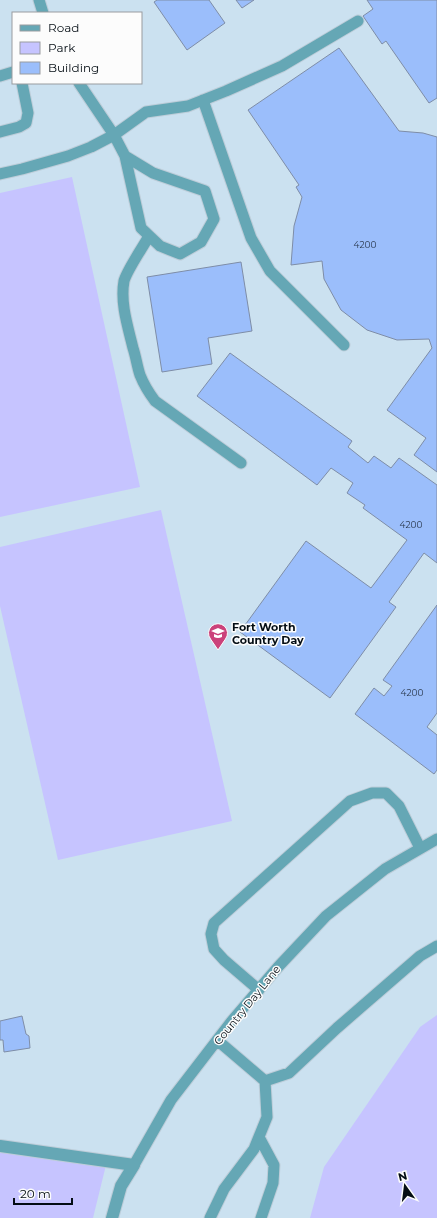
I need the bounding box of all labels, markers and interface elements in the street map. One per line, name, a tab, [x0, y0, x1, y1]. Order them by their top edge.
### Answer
legend	[12, 12, 142, 84]
text: Road	[48, 20, 79, 35]
text: Park	[48, 40, 76, 55]
text: Building	[48, 60, 99, 75]
house number: 4200	[354, 239, 377, 250]
house number: 4200	[400, 519, 423, 530]
place label: Fort Worth Country Day	[232, 620, 304, 647]
school or university icon: Fort Worth Country Day	[207, 622, 229, 650]
house number: 4200	[401, 687, 424, 698]
street label: Country Day Lane	[211, 962, 284, 1048]
north arrow	[385, 1166, 425, 1206]
text: N	[397, 1168, 409, 1184]
scale bar	[14, 1180, 72, 1206]
text: 20 m	[20, 1186, 51, 1201]

